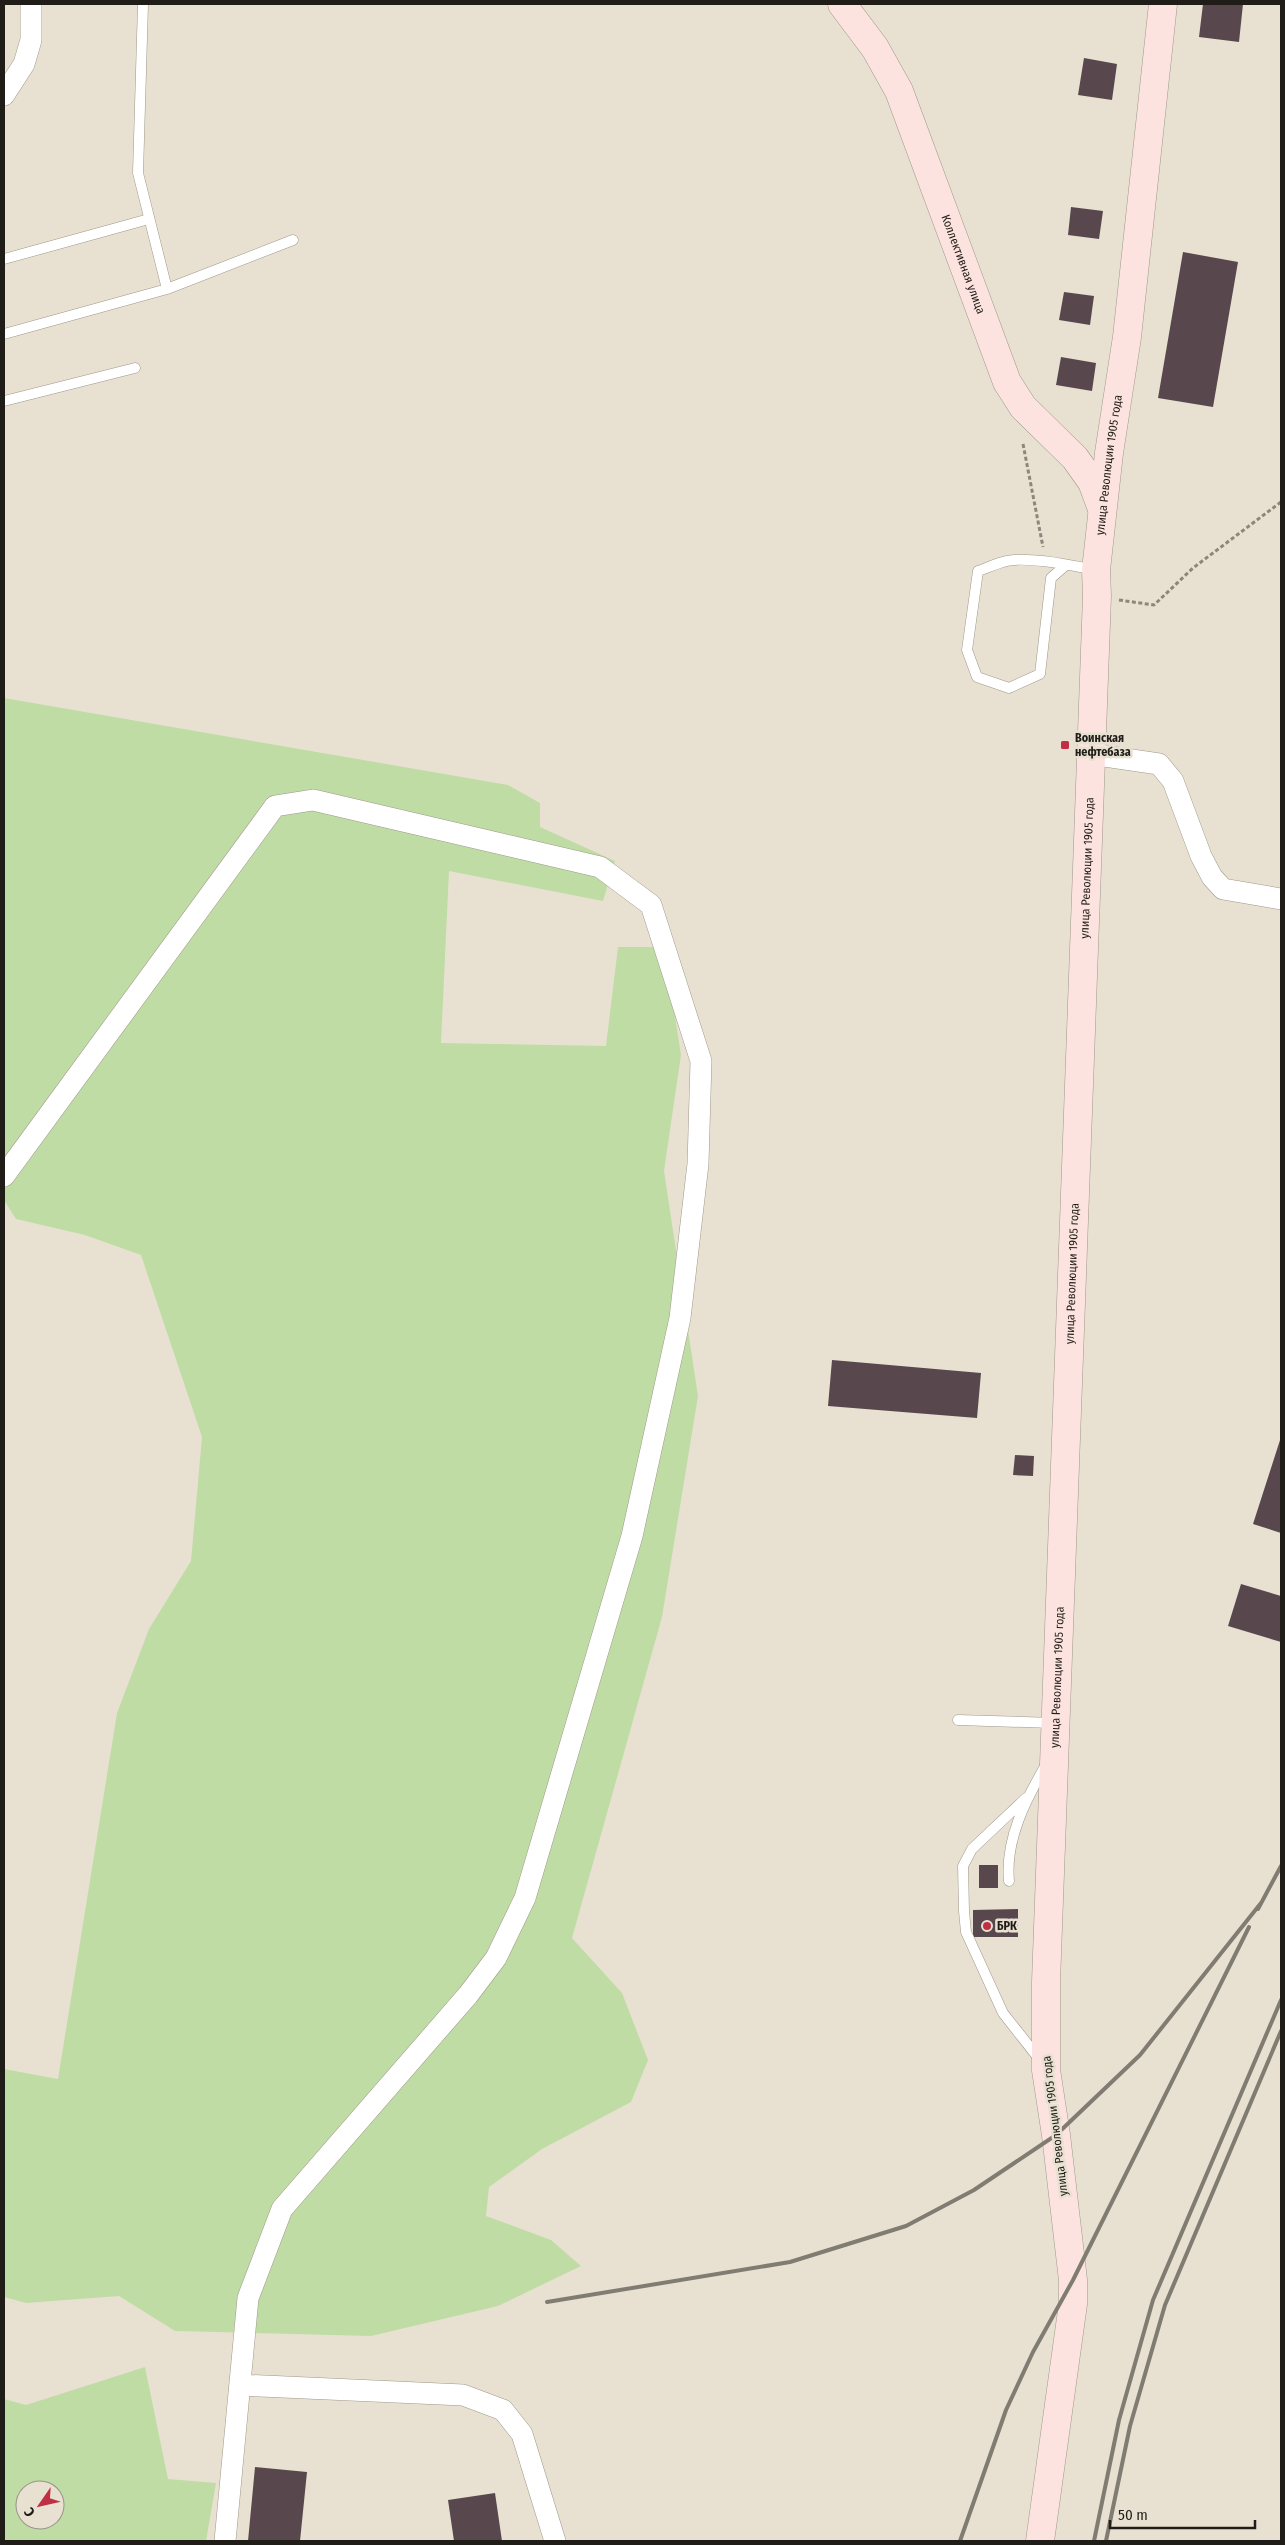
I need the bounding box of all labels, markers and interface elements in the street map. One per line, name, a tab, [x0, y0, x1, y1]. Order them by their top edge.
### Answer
street label: Коллективная улица	[938, 213, 988, 316]
street label: улица Революции 1905 года	[1093, 394, 1125, 536]
place label: Воинская нефтебаза	[1075, 731, 1131, 759]
marker: Воинская нефтебаза	[1059, 739, 1071, 751]
street label: улица Революции 1905 года	[1077, 797, 1097, 939]
street label: улица Революции 1905 года	[1062, 1202, 1082, 1344]
street label: улица Революции 1905 года	[1048, 1606, 1067, 1748]
place label: БРК	[997, 1919, 1017, 1933]
marker: БРК	[981, 1920, 993, 1932]
street label: улица Революции 1905 года	[1039, 2055, 1071, 2197]
north arrow	[15, 2480, 65, 2530]
scale bar	[1110, 2498, 1255, 2530]
text: С	[20, 2504, 39, 2520]
text: 50 m	[1118, 2506, 1148, 2524]

